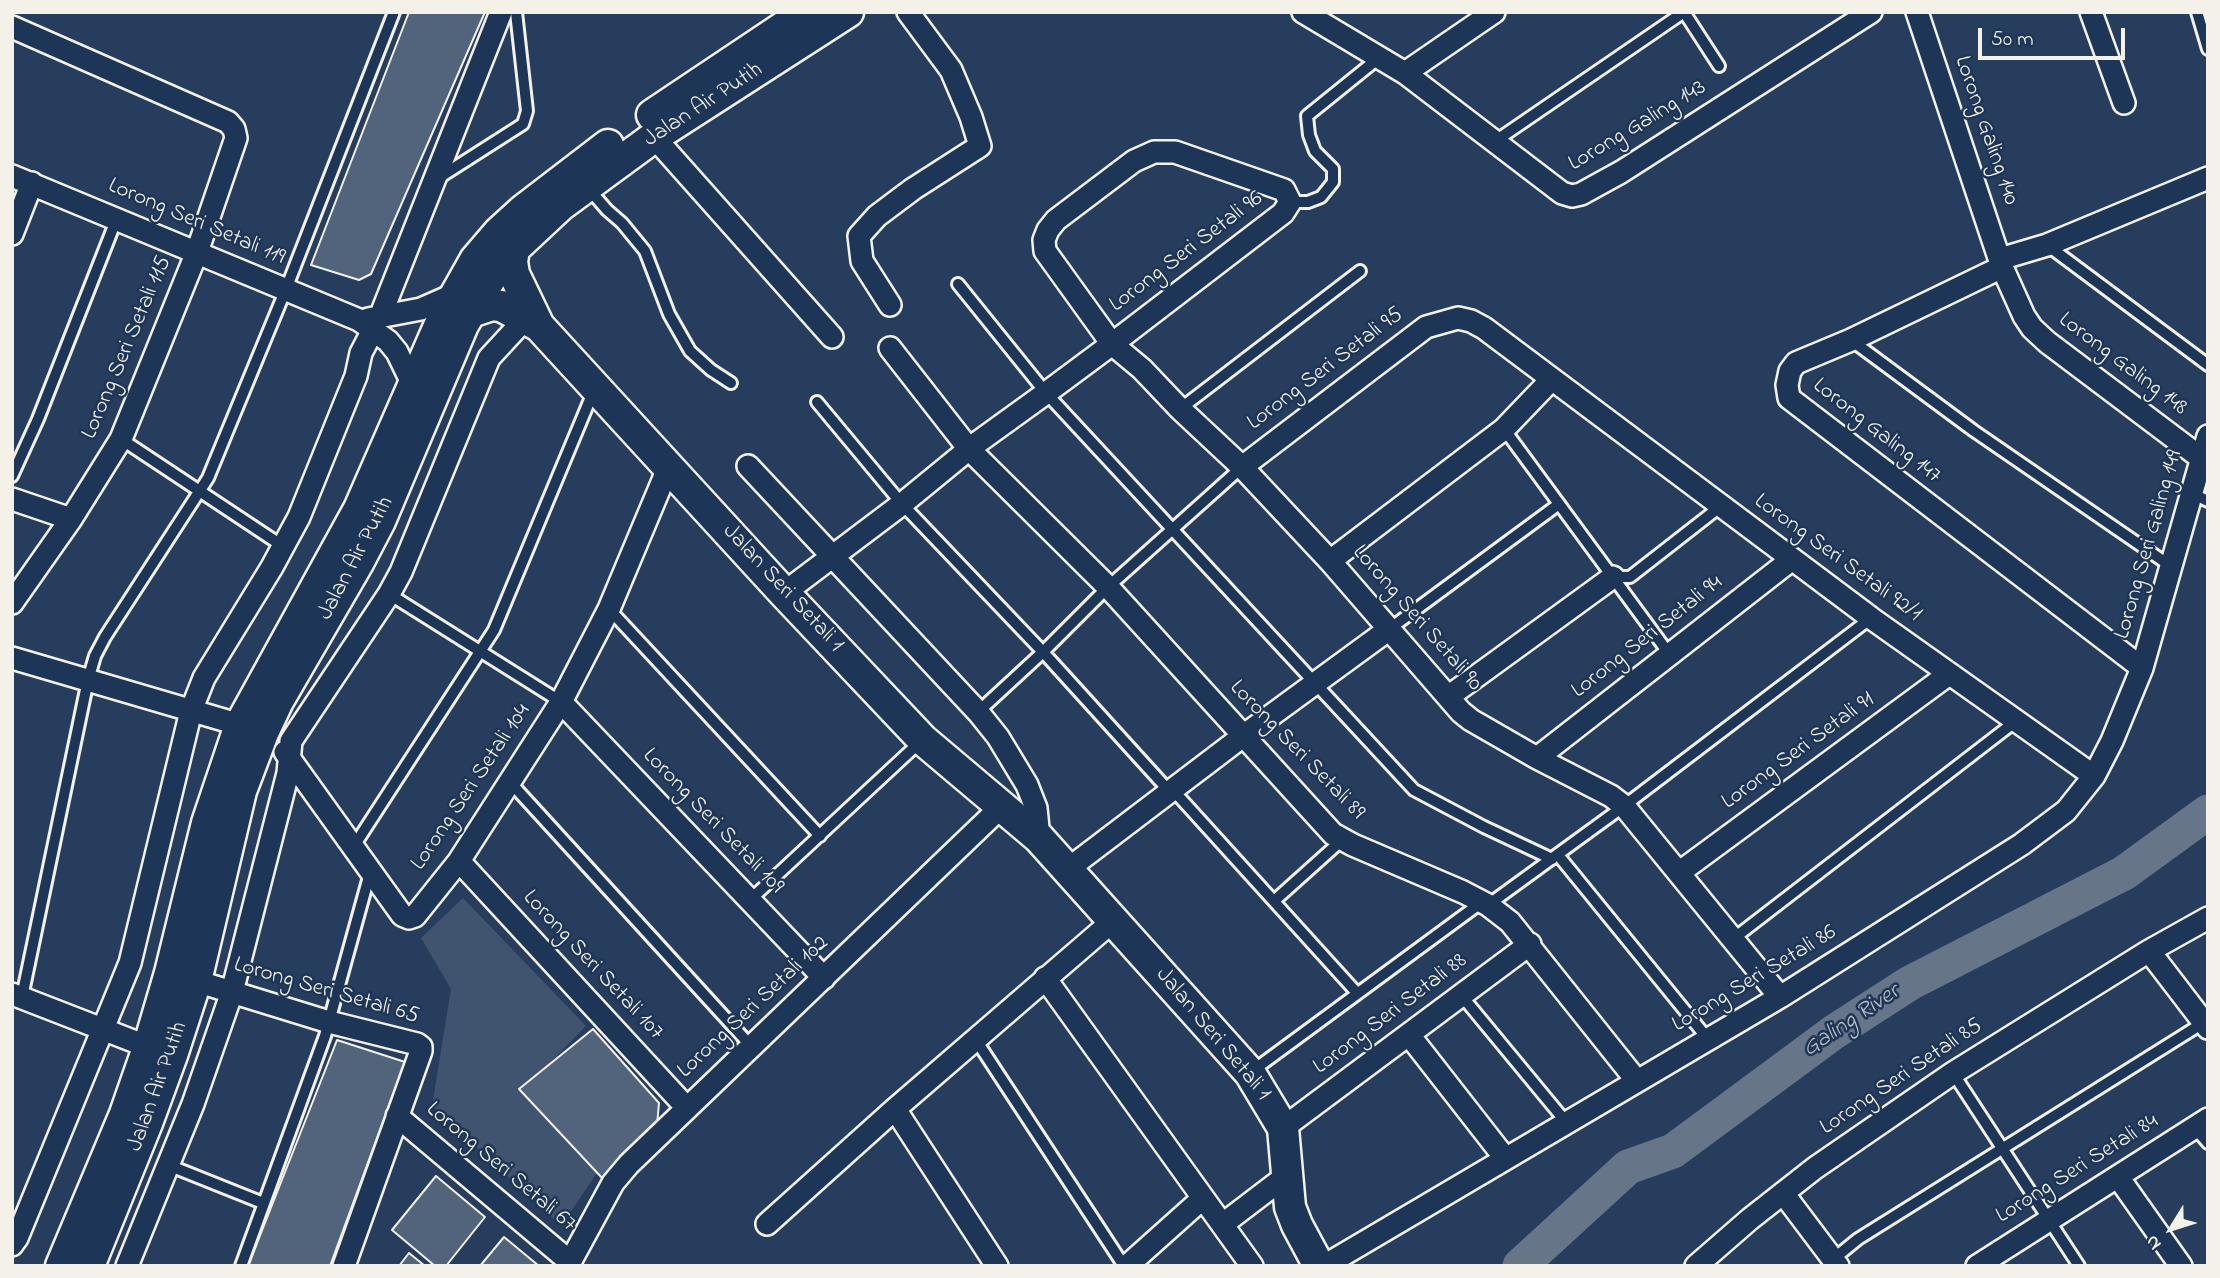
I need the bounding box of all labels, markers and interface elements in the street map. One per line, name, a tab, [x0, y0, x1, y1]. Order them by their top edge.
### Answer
scale bar	[1982, 14, 2129, 58]
text: 50 m	[1991, 25, 2034, 55]
street label: Lorong Galing 140	[1947, 53, 2023, 209]
street label: Jalan Air Putih	[639, 57, 769, 155]
street label: Lorong Galing 143	[1564, 75, 1712, 179]
street label: Lorong Seri Setali 119	[103, 173, 289, 273]
street label: Lorong Seri Setali 96	[1105, 186, 1269, 320]
street label: Lorong Seri Setali 115	[77, 252, 179, 444]
street label: Lorong Seri Setali 95	[1243, 302, 1409, 438]
street label: Lorong Galing 148	[2052, 307, 2192, 423]
street label: Lorong Galing 147	[1806, 373, 1946, 491]
street label: Lorong Seri Galing 149	[2110, 447, 2190, 643]
street label: Lorong Seri Setali 92/1	[1748, 489, 1926, 629]
street label: Jalan Air Putih	[313, 492, 401, 626]
street label: Jalan Seri Setali 1	[716, 519, 848, 659]
street label: Lorong Seri Setali 90	[1345, 540, 1487, 698]
street label: Lorong Seri Setali 94	[1567, 570, 1729, 706]
street label: Lorong Seri Setali 89	[1222, 675, 1370, 827]
street label: Lorong Seri Setali 91	[1717, 687, 1881, 817]
street label: Lorong Seri Setali 104	[406, 700, 538, 876]
street label: Lorong Seri Setali 109	[635, 743, 789, 901]
street label: Lorong Seri Setali 107	[515, 885, 669, 1047]
street label: Lorong Seri Setali 86	[1668, 920, 1842, 1040]
street label: Lorong Seri Setali 102	[673, 931, 835, 1085]
street label: Lorong Seri Setali 88	[1309, 948, 1473, 1082]
street label: Lorong Seri Setali 65	[230, 952, 422, 1032]
street label: Jalan Seri Setali 1	[1148, 963, 1276, 1107]
water label: Galing River	[1798, 979, 1906, 1065]
street label: Lorong Seri Setali 85	[1816, 1013, 1988, 1143]
street label: Jalan Air Putih	[123, 1018, 195, 1156]
street label: Lorong Seri Setali 67	[419, 1097, 581, 1239]
street label: Lorong Seri Setali 84	[1992, 1109, 2164, 1231]
north arrow	[2136, 1194, 2206, 1264]
text: N	[2139, 1229, 2169, 1256]

